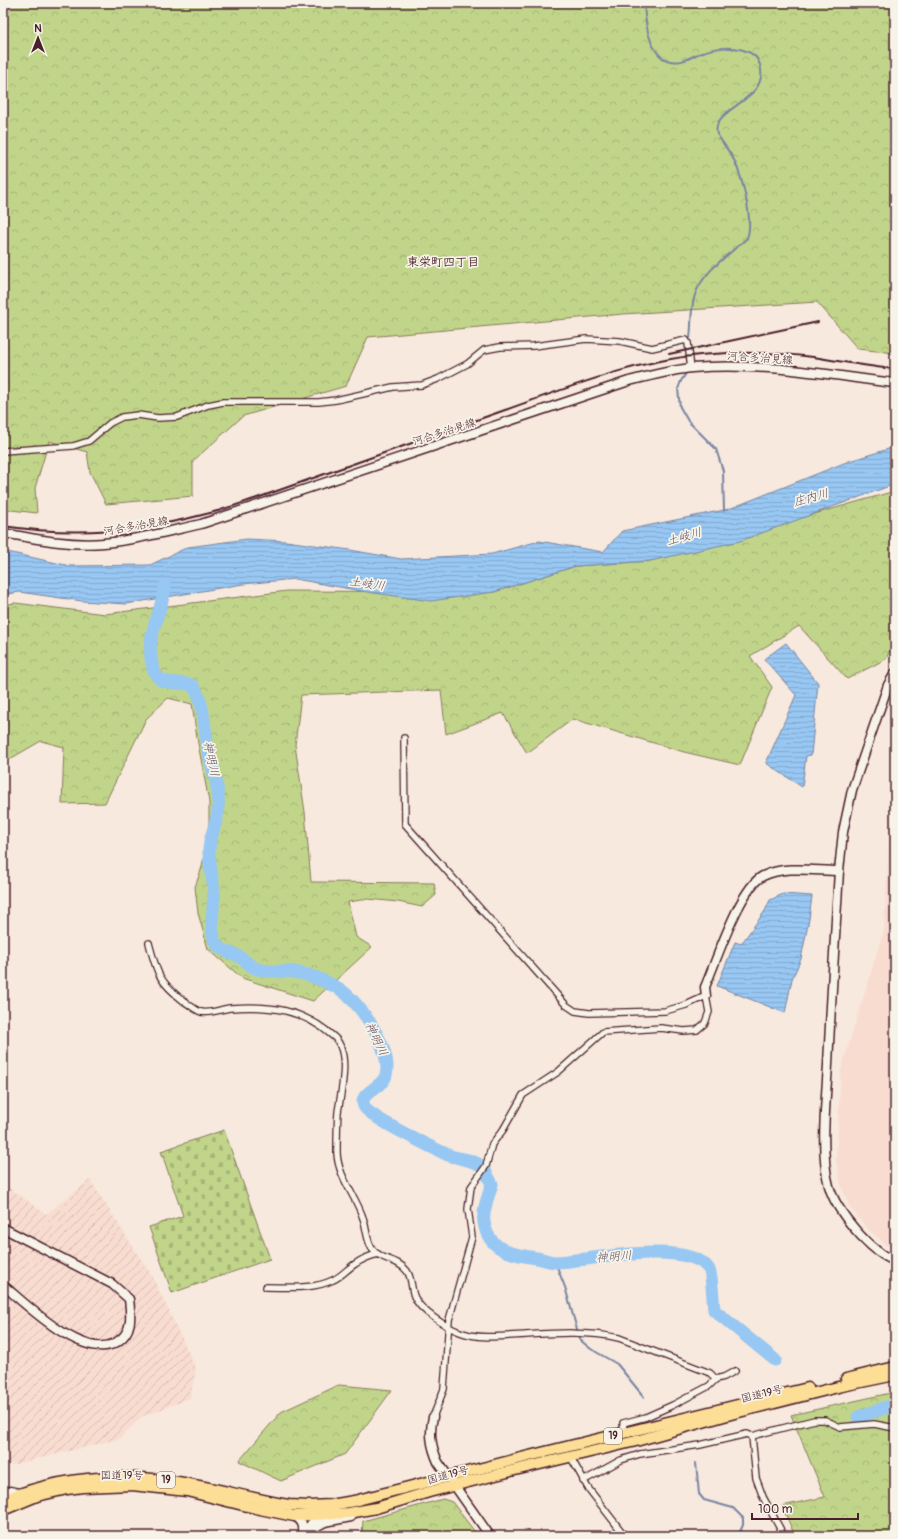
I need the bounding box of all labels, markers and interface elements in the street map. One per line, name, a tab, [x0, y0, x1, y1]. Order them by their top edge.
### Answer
north arrow	[18, 18, 58, 58]
text: N	[34, 22, 42, 35]
district label: 東栄町四丁目	[407, 255, 479, 270]
street label: 河合多治見線	[727, 349, 793, 367]
street label: 河合多治見線	[411, 416, 477, 448]
water label: 庄内川	[792, 486, 830, 510]
street label: 河合多治見線	[102, 514, 170, 538]
water label: 土岐川	[665, 525, 703, 549]
water label: 土岐川	[348, 574, 386, 594]
water label: 神明川	[200, 740, 222, 778]
water label: 神明川	[361, 1020, 391, 1058]
water label: 神明川	[595, 1248, 633, 1266]
street label: 国道19号	[740, 1382, 784, 1406]
road number: 19	[604, 1428, 622, 1444]
street label: 国道19号	[426, 1463, 470, 1487]
street label: 国道19号	[101, 1469, 143, 1482]
road number: 19	[157, 1472, 175, 1488]
scale bar	[752, 1495, 858, 1521]
text: 100 m	[758, 1502, 793, 1517]

